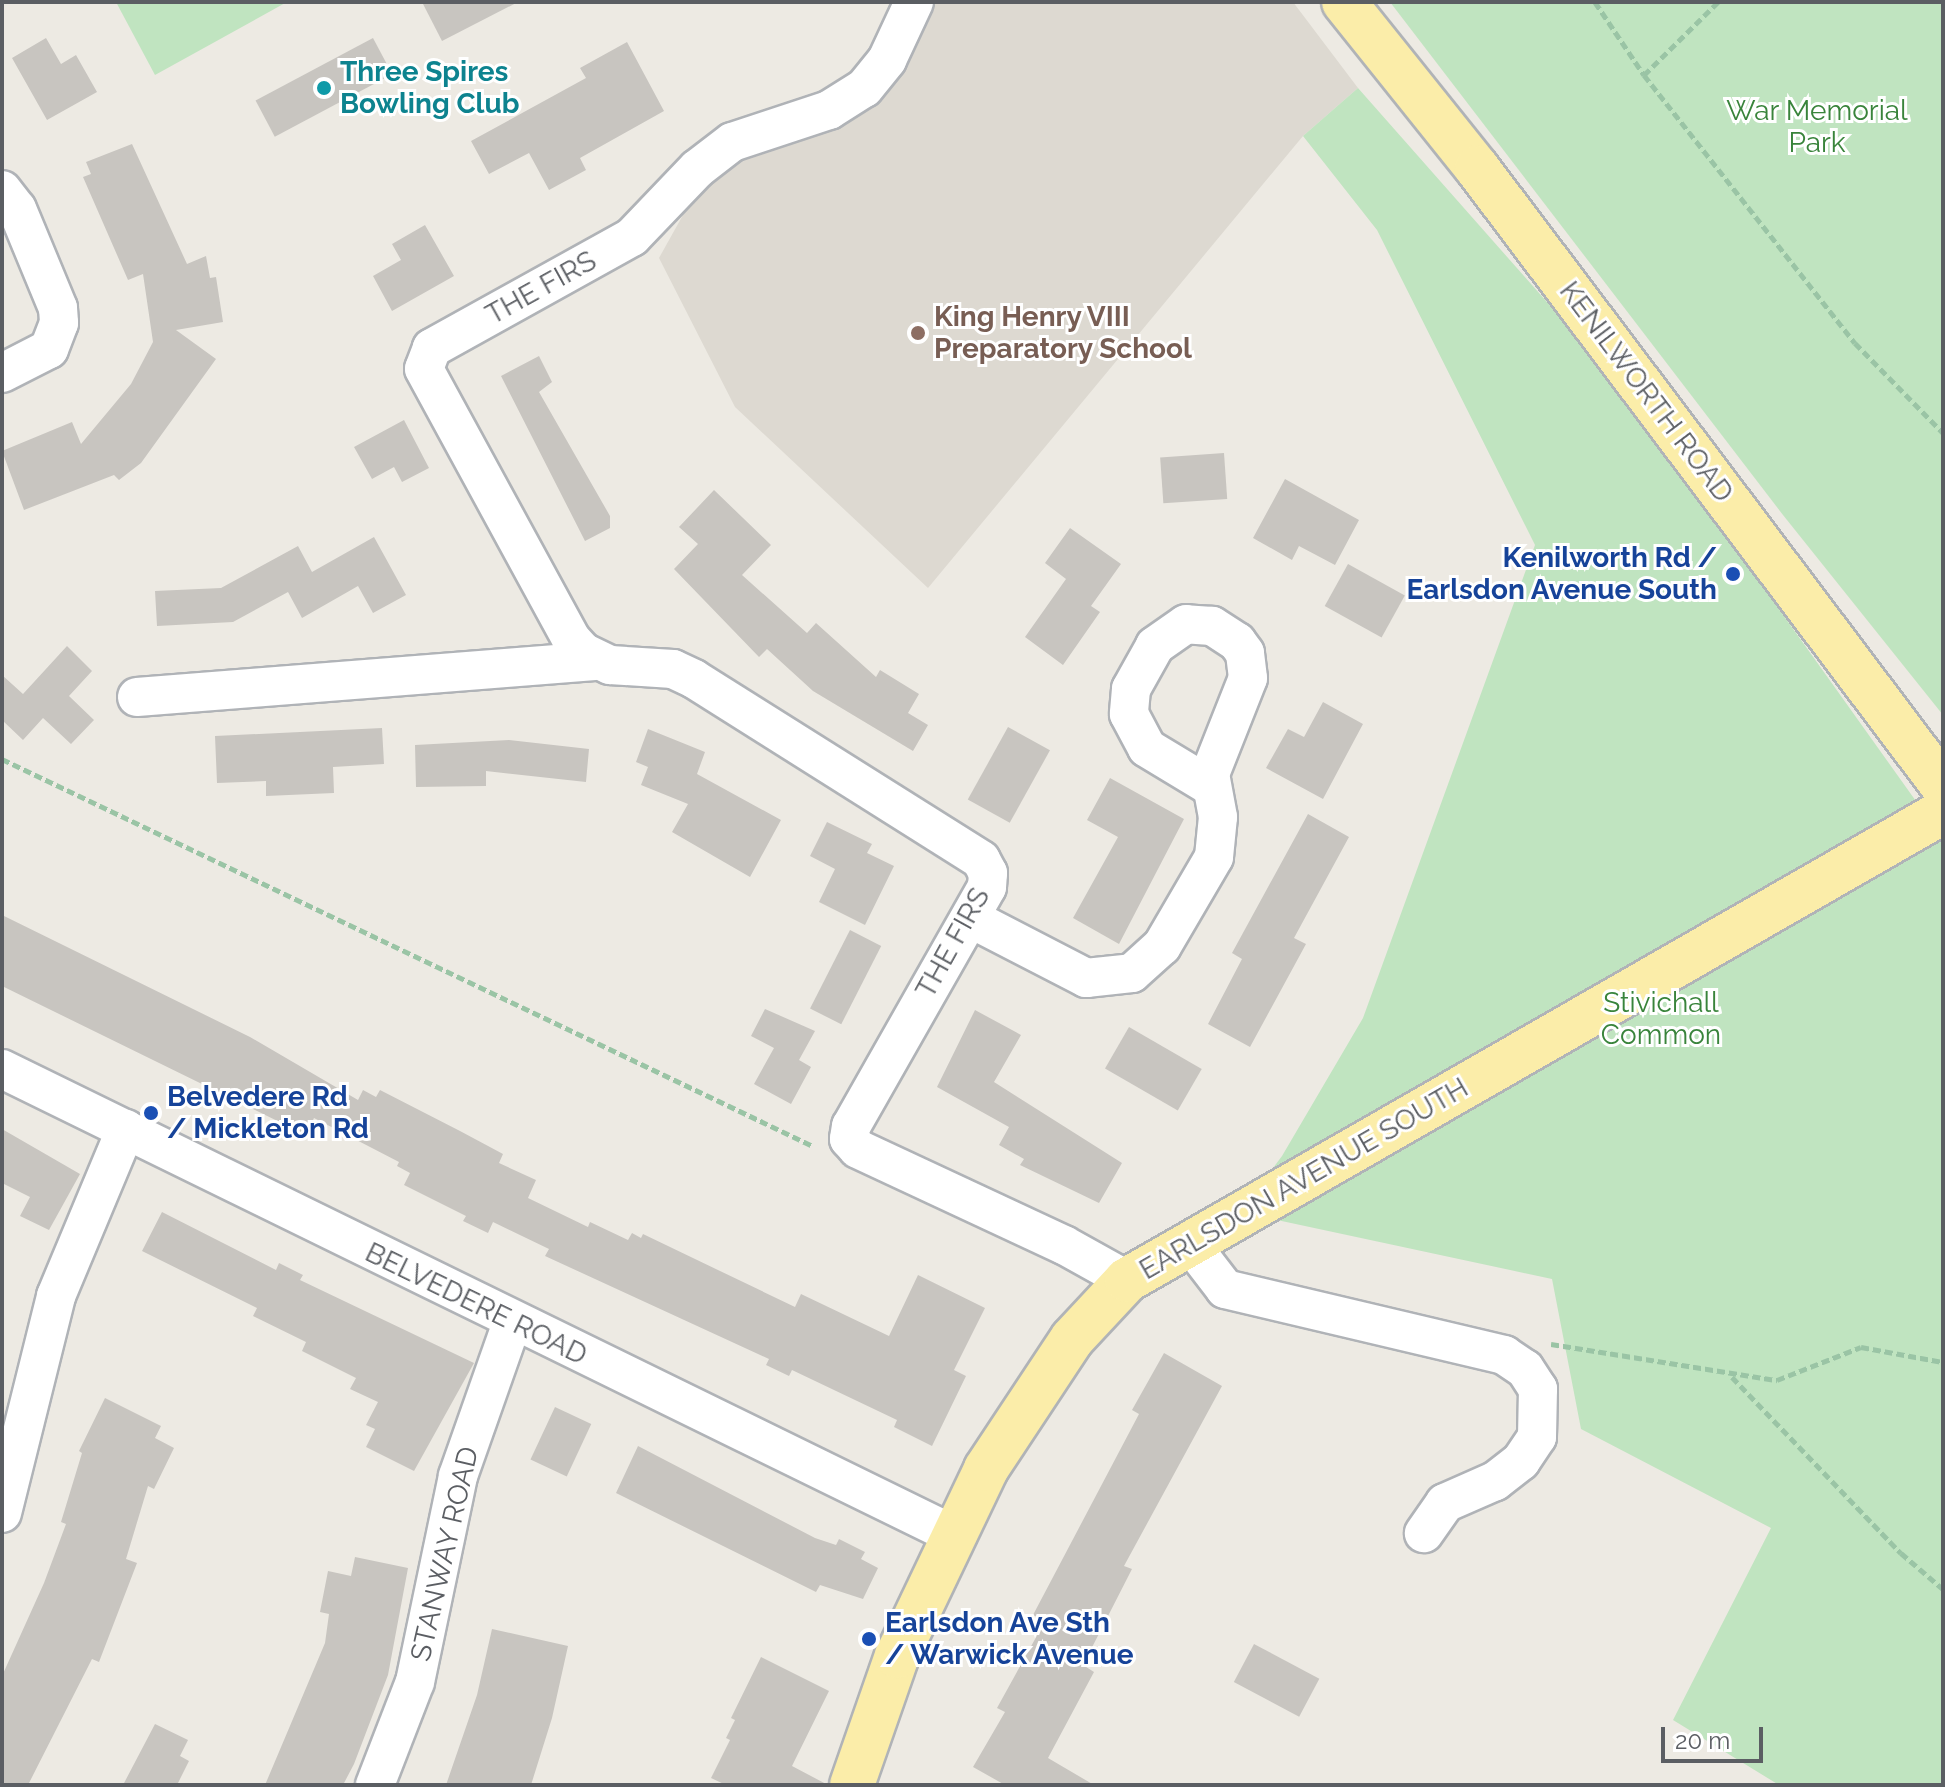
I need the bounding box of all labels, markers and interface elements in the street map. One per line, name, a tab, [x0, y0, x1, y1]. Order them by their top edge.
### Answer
place label: Three Spires Bowling Club	[340, 55, 520, 121]
marker: Three Spires Bowling Club	[315, 79, 333, 97]
park label: War Memorial Park	[1726, 94, 1908, 160]
street label: THE FIRS	[480, 244, 602, 332]
street label: KENILWORTH ROAD	[1552, 275, 1740, 509]
place label: King Henry VIII Preparatory School	[934, 300, 1193, 366]
marker: King Henry VIII Preparatory School	[909, 324, 927, 342]
place label: Kenilworth Rd / Earlsdon Avenue South	[1406, 541, 1717, 607]
marker: Kenilworth Rd / Earlsdon Avenue South	[1724, 565, 1742, 583]
street label: THE FIRS	[909, 882, 997, 1004]
park label: Stivichall Common	[1601, 986, 1721, 1052]
street label: EARLSDON AVENUE SOUTH	[1133, 1071, 1475, 1287]
place label: Belvedere Rd / Mickleton Rd	[167, 1080, 369, 1146]
marker: Belvedere Rd / Mickleton Rd	[142, 1104, 160, 1122]
street label: BELVEDERE ROAD	[360, 1236, 592, 1372]
street label: STANWAY ROAD	[404, 1443, 486, 1665]
place label: Earlsdon Ave Sth / Warwick Avenue	[885, 1606, 1135, 1672]
marker: Earlsdon Ave Sth / Warwick Avenue	[860, 1630, 878, 1648]
scale bar	[1665, 1711, 1767, 1761]
text: 20 m	[1675, 1726, 1730, 1755]

